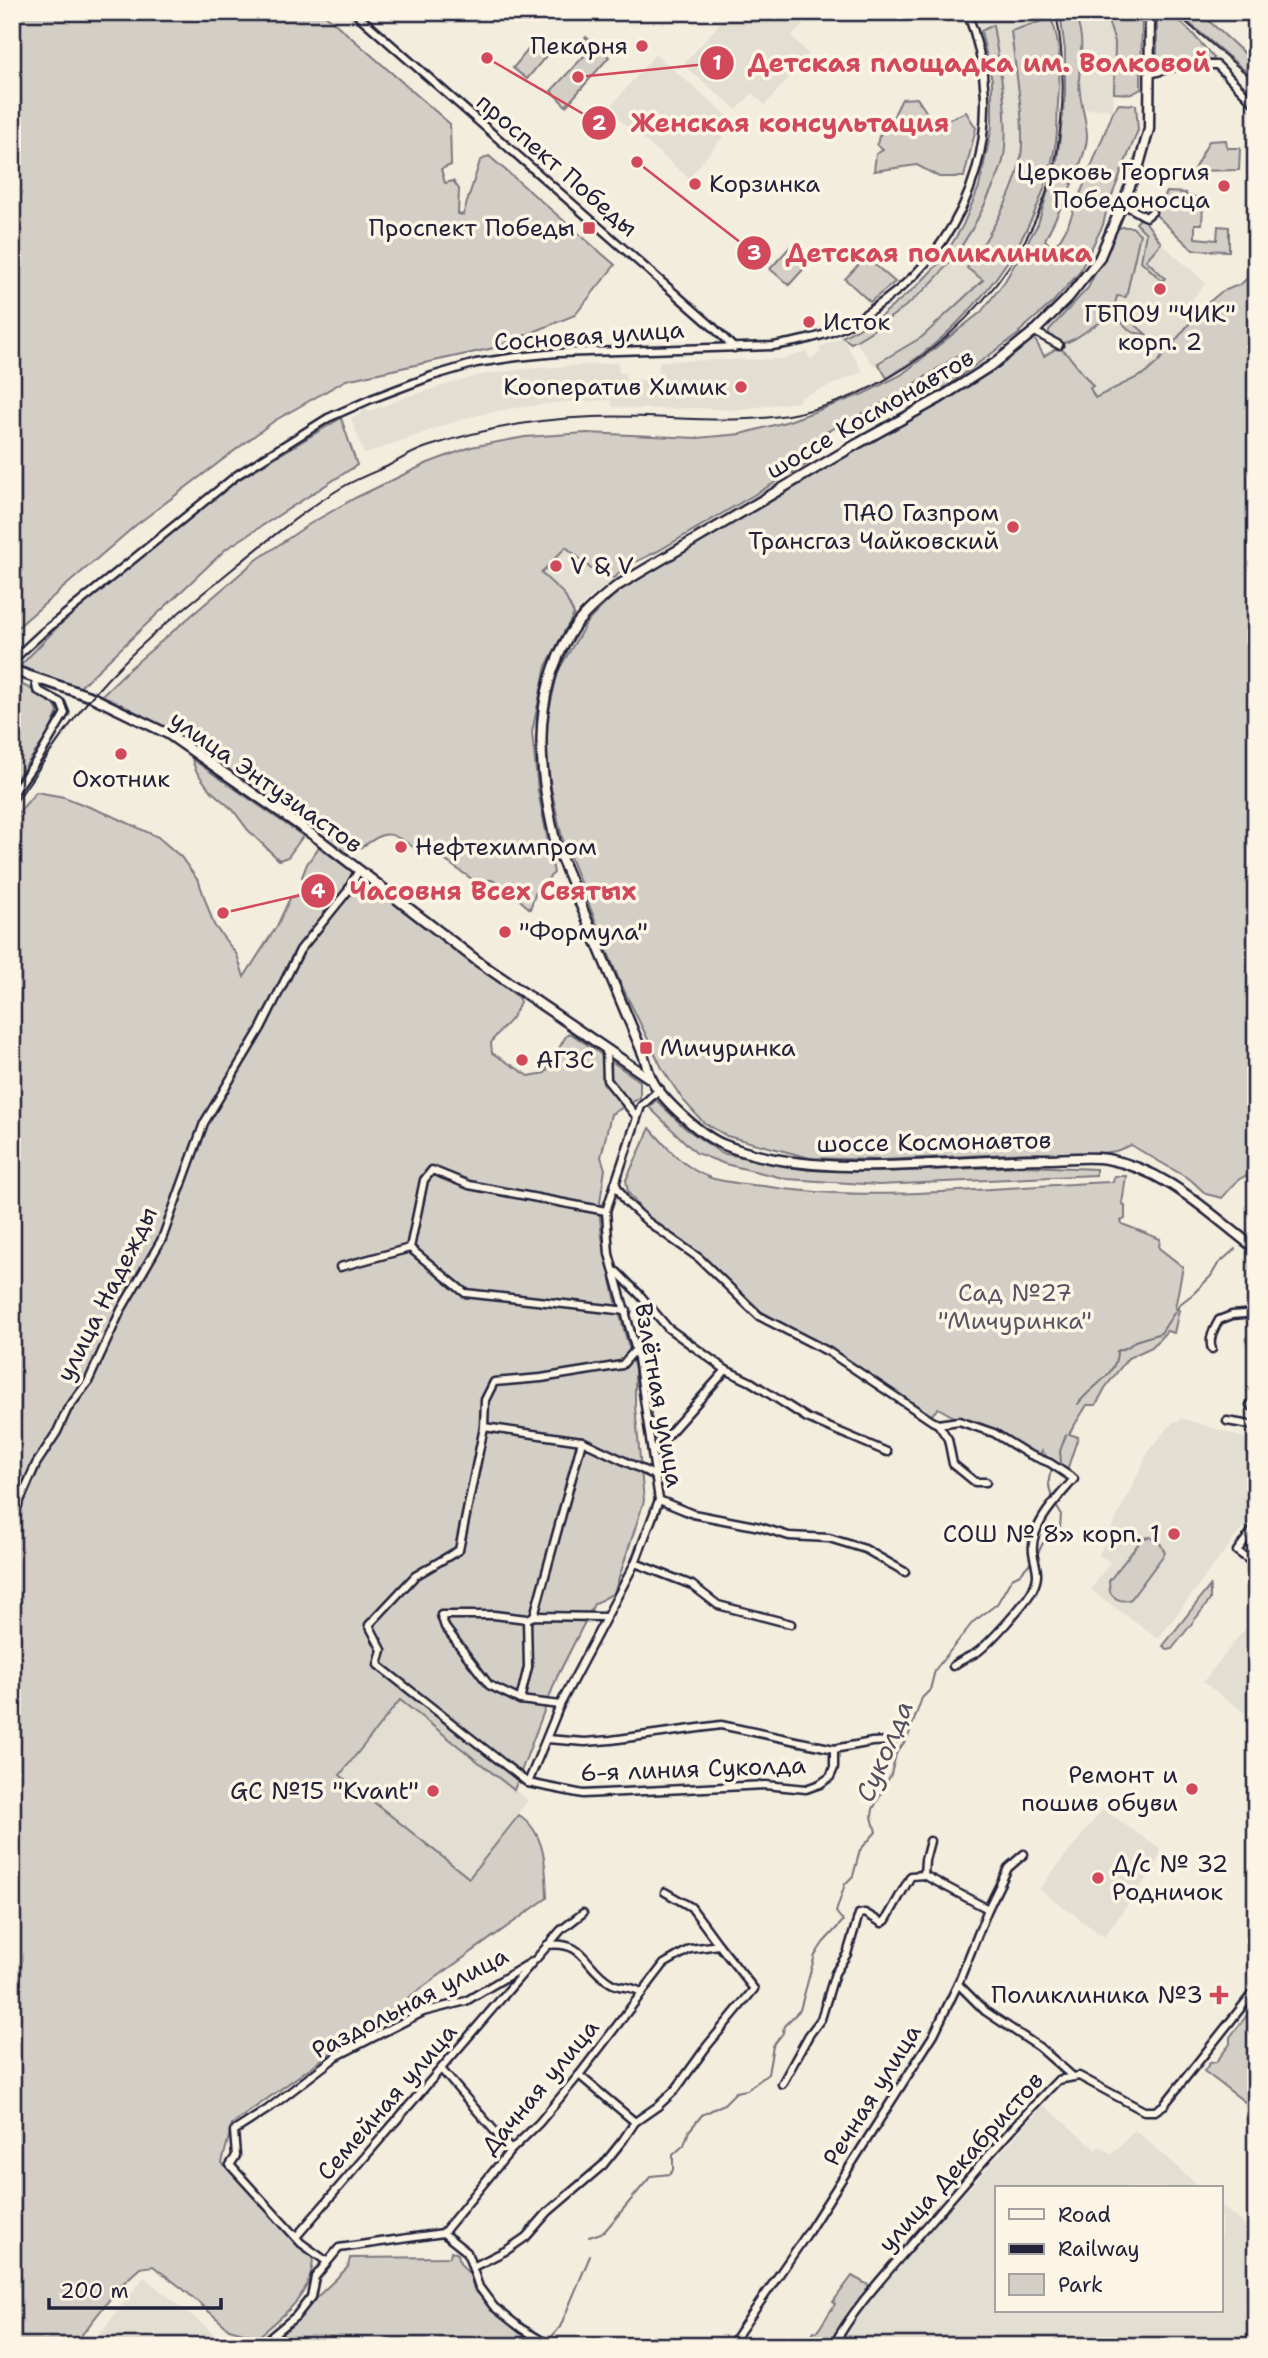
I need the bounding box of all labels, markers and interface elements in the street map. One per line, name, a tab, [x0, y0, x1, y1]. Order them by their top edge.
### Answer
place label: Пекарня	[531, 30, 628, 62]
marker: Пекарня	[634, 38, 650, 54]
callout: Детская площадка им. Волковой	[699, 39, 1225, 86]
text: Детская площадка им. Волковой	[748, 45, 1210, 80]
text: 1	[712, 49, 722, 77]
street label: проспект Победы	[470, 86, 644, 244]
callout: Женская консультация	[582, 100, 963, 147]
text: Женская консультация	[631, 105, 949, 140]
text: 2	[592, 109, 607, 137]
place label: Церковь Георгия Победоносца	[1017, 156, 1210, 216]
place label: Корзинка	[709, 168, 820, 200]
marker: Корзинка	[687, 176, 703, 192]
marker: Церковь Георгия Победоносца	[1216, 178, 1232, 194]
place label: Проспект Победы	[369, 212, 575, 244]
marker: Проспект Победы	[581, 220, 597, 236]
callout: Детская поликлиника	[737, 229, 1107, 276]
text: Детская поликлиника	[785, 235, 1093, 270]
text: 3	[747, 239, 761, 267]
marker: ГБПОУ "ЧИК" корп. 2	[1152, 281, 1168, 297]
place label: ГБПОУ "ЧИК" корп. 2	[1084, 298, 1236, 358]
place label: Исток	[823, 306, 890, 338]
street label: Сосновая улица	[493, 313, 685, 359]
marker: Исток	[801, 314, 817, 330]
street label: шоссе Космонавтов	[760, 341, 980, 487]
place label: Кооператив Химик	[503, 371, 727, 403]
marker: Кооператив Химик	[733, 379, 749, 395]
place label: ПАО Газпром Трансгаз Чайковский	[748, 497, 999, 557]
marker: ПАО Газпром Трансгаз Чайковский	[1005, 519, 1021, 535]
place label: V & V	[570, 550, 634, 582]
marker: V & V	[548, 558, 564, 574]
street label: улица Энтузиастов	[163, 703, 369, 861]
marker: Охотник	[113, 746, 129, 762]
place label: Охотник	[72, 763, 170, 795]
place label: Нефтехимпром	[415, 831, 597, 863]
marker: Нефтехимпром	[393, 839, 409, 855]
callout: Часовня Всех Святых	[300, 867, 650, 914]
text: Часовня Всех Святых	[350, 873, 637, 908]
text: 4	[311, 877, 326, 905]
place label: "Формула"	[519, 916, 648, 948]
marker: "Формула"	[497, 924, 513, 940]
place label: Мичуринка	[660, 1032, 796, 1064]
marker: Мичуринка	[638, 1040, 654, 1056]
place label: АГЗС	[536, 1044, 594, 1076]
marker: АГЗС	[514, 1052, 530, 1068]
street label: шоссе Космонавтов	[816, 1124, 1052, 1160]
street label: улица Надежды	[49, 1201, 165, 1387]
park label: Сад №27 "Мичуринка"	[938, 1277, 1092, 1337]
street label: Взлётная улица	[627, 1300, 691, 1490]
place label: СОШ № 8» корп. 1	[943, 1518, 1160, 1550]
marker: СОШ № 8» корп. 1	[1166, 1526, 1182, 1542]
water label: Суколда	[847, 1695, 921, 1807]
street label: 6-я линия Суколда	[580, 1749, 806, 1789]
place label: Ремонт и пошив обуви	[1021, 1759, 1178, 1819]
place label: GC №15 "Kvant"	[230, 1775, 419, 1807]
marker: Ремонт и пошив обуви	[1184, 1781, 1200, 1797]
marker: GC №15 "Kvant"	[425, 1783, 441, 1799]
place label: Д/с № 32 Родничок	[1112, 1848, 1228, 1908]
marker: Д/с № 32 Родничок	[1090, 1870, 1106, 1886]
street label: Раздольная улица	[306, 1940, 514, 2066]
place label: Поликлиника №3	[991, 1979, 1203, 2011]
marker: Поликлиника №3	[1209, 1985, 1229, 2005]
street label: Дачная улица	[474, 2012, 606, 2162]
street label: Семейная улица	[310, 2017, 464, 2187]
street label: Речная улица	[816, 2018, 928, 2172]
street label: улица Декабристов	[871, 2065, 1051, 2259]
legend	[995, 2186, 1222, 2312]
text: Road	[1058, 2201, 1111, 2229]
text: Railway	[1058, 2235, 1140, 2263]
scale bar	[49, 2267, 220, 2311]
text: Park	[1058, 2271, 1103, 2299]
text: 200 m	[60, 2277, 129, 2305]

